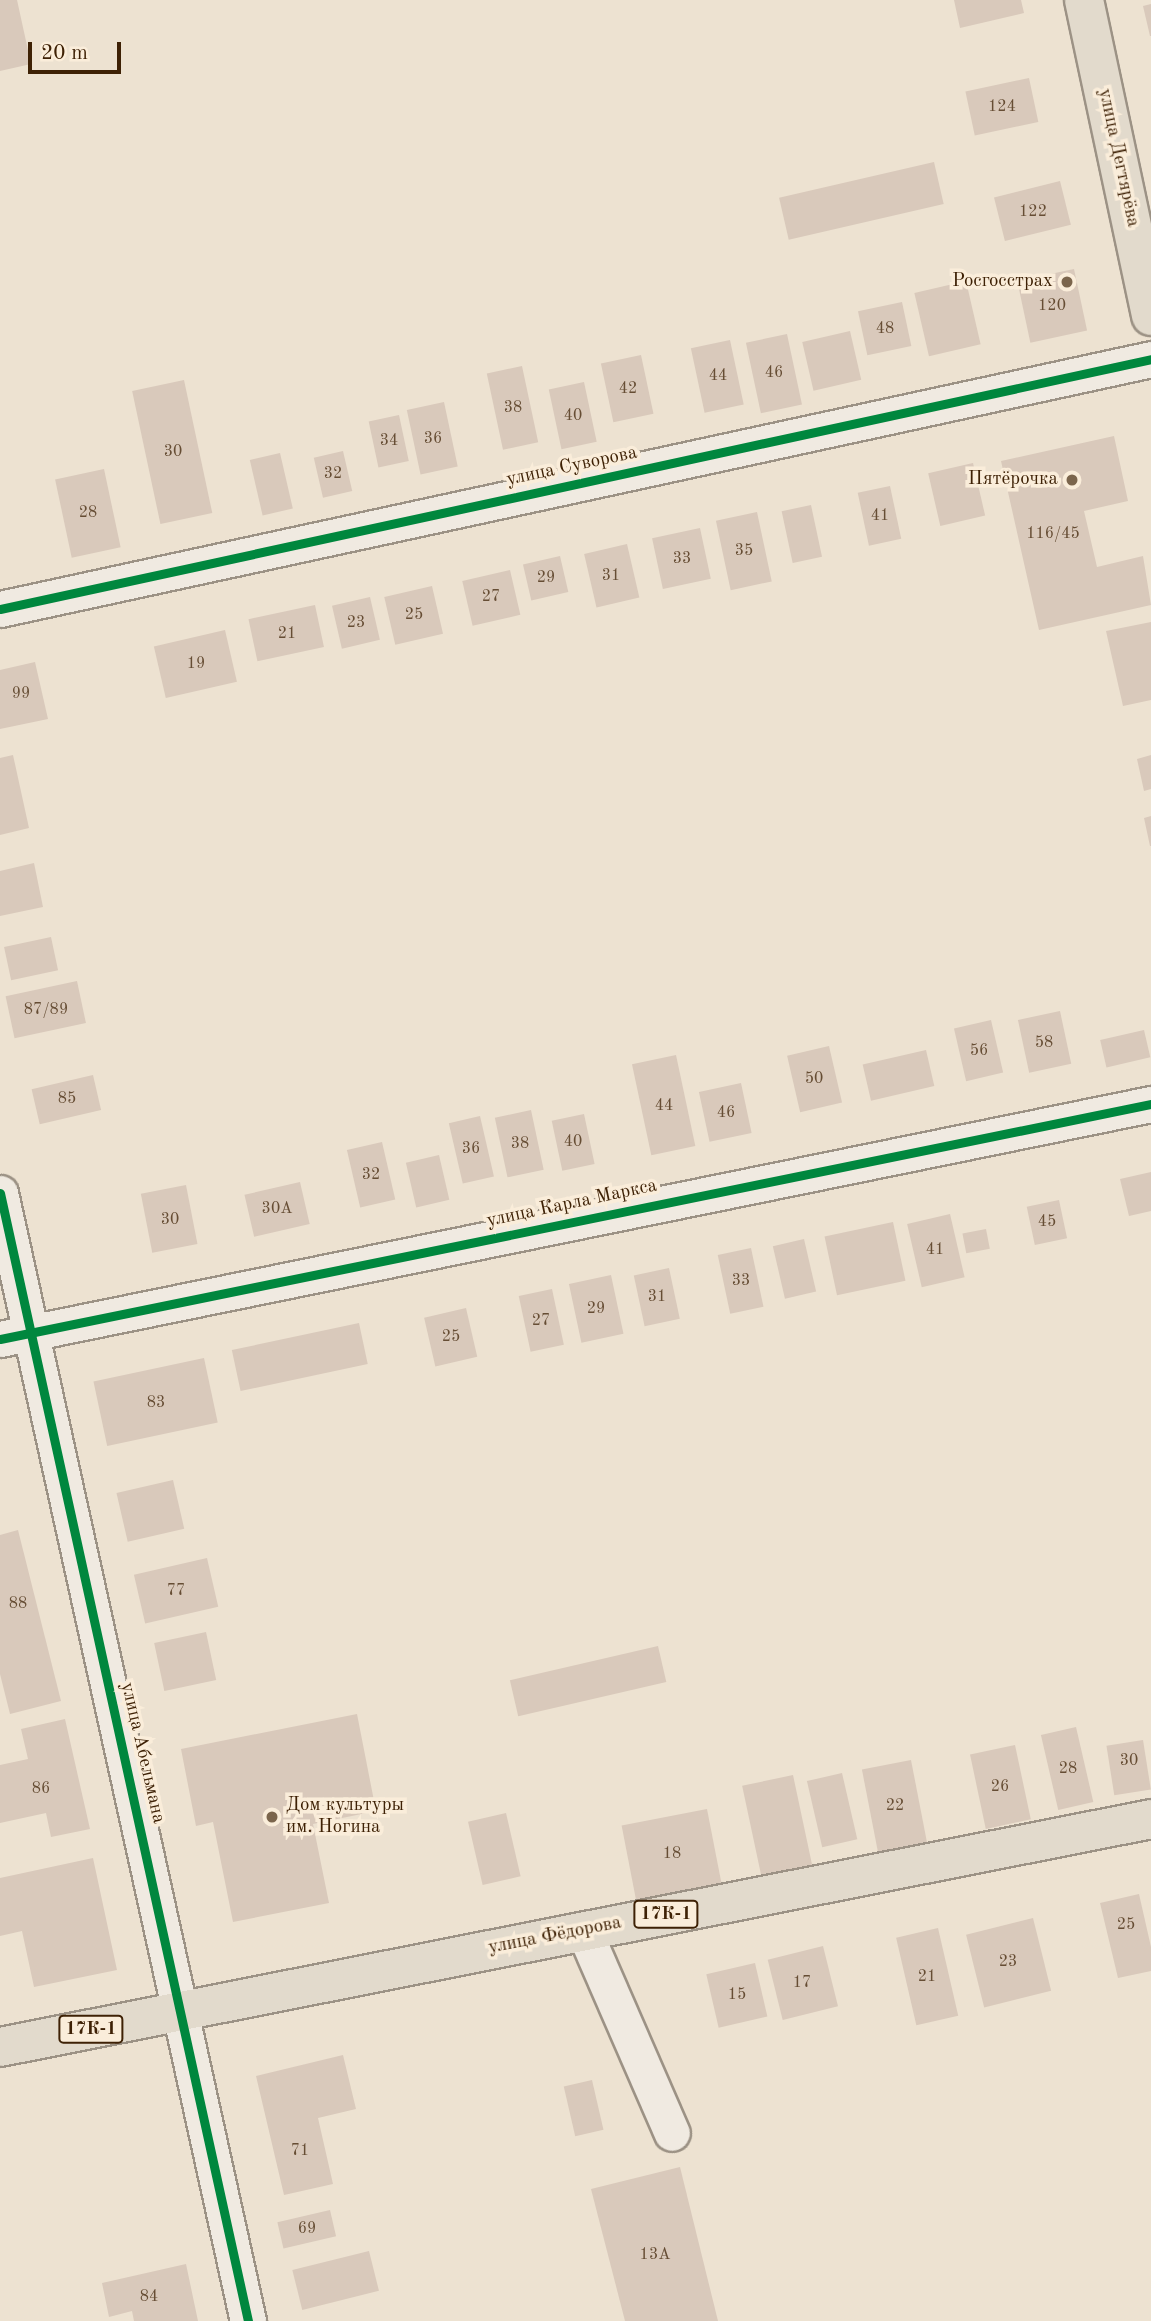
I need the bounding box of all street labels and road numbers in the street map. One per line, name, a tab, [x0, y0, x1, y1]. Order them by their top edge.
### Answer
street label: улица Дегтярёва	[1092, 87, 1144, 229]
street label: улица Суворова	[505, 442, 639, 492]
street label: улица Карла Маркса	[485, 1175, 659, 1233]
street label: улица Абельмана	[115, 1680, 169, 1826]
road number: 17К-1	[633, 1900, 699, 1928]
street label: улица Фёдорова	[487, 1912, 623, 1960]
road number: 17К-1	[58, 2014, 124, 2043]

